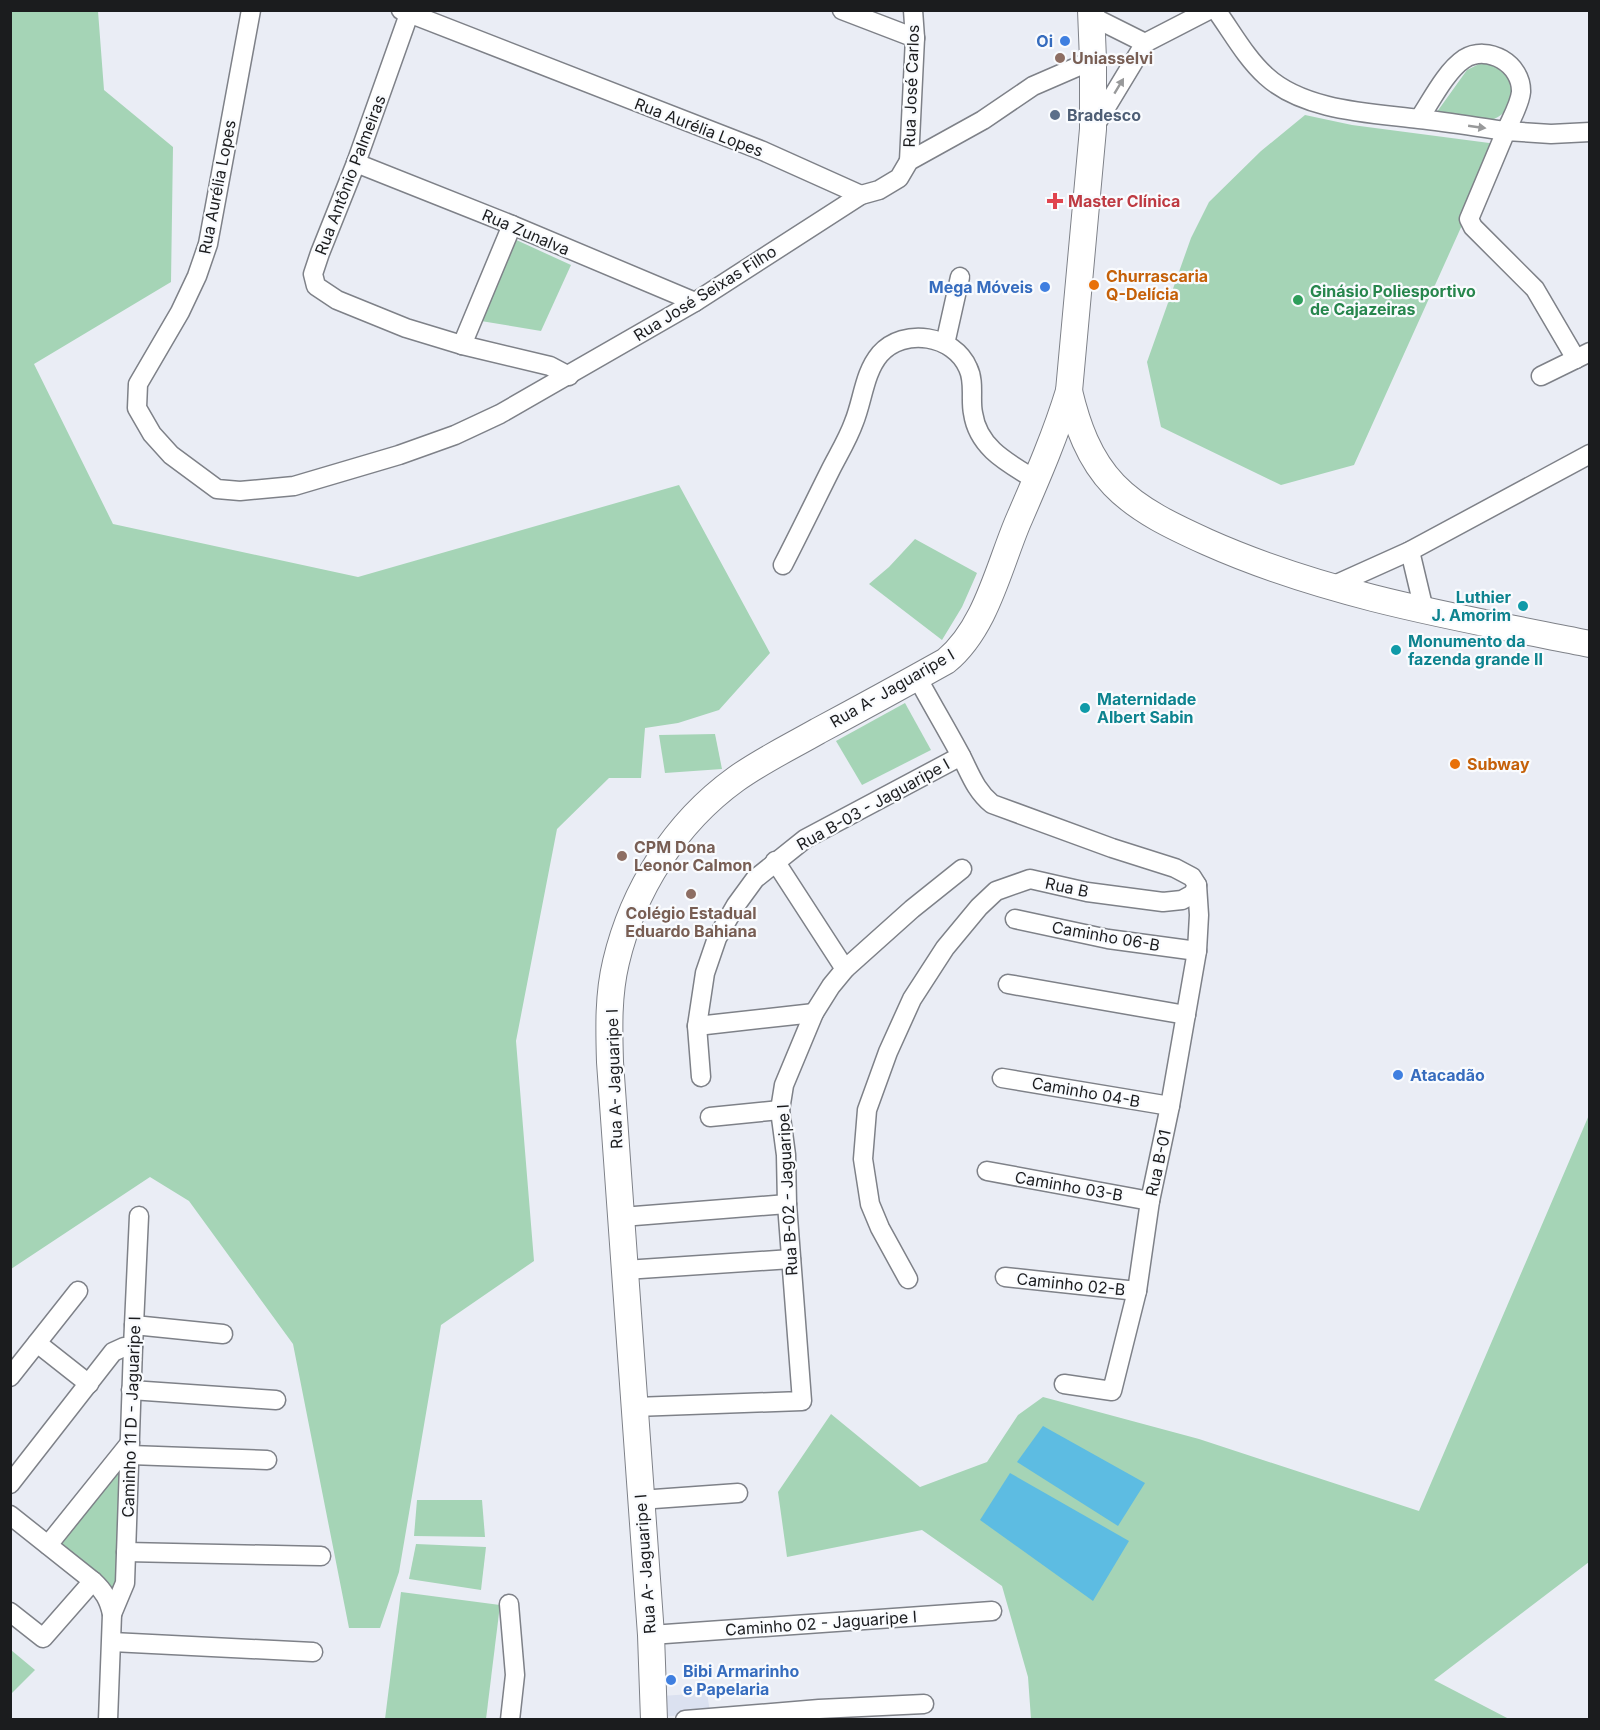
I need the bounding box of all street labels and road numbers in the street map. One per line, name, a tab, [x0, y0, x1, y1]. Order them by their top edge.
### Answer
street label: Rua José Carlos	[899, 24, 923, 148]
street label: Rua Antônio Palmeiras	[310, 92, 390, 258]
street label: Rua Aurélia Lopes	[632, 93, 766, 161]
street label: Rua Aurélia Lopes	[194, 118, 240, 256]
street label: Rua Zunalva	[479, 205, 573, 259]
street label: Rua José Seixas Filho	[630, 241, 780, 345]
street label: Rua A- Jaguaripe I	[826, 644, 958, 732]
street label: Rua B-03 - Jaguaripe I	[793, 754, 953, 854]
street label: Rua B	[1044, 873, 1090, 901]
street label: Caminho 06-B	[1050, 917, 1162, 955]
street label: Rua A- Jaguaripe I	[602, 1009, 626, 1149]
street label: Caminho 04-B	[1030, 1073, 1142, 1111]
street label: Rua B-02 - Jaguaripe I	[773, 1104, 801, 1276]
street label: Rua B-01	[1141, 1128, 1175, 1198]
street label: Caminho 03-B	[1013, 1167, 1125, 1205]
street label: Caminho 02-B	[1016, 1268, 1126, 1300]
street label: Caminho 11 D - Jaguaripe I	[117, 1316, 145, 1518]
street label: Rua A- Jaguaripe I	[630, 1493, 660, 1635]
street label: Caminho 02 - Jaguaripe I	[724, 1606, 918, 1640]

